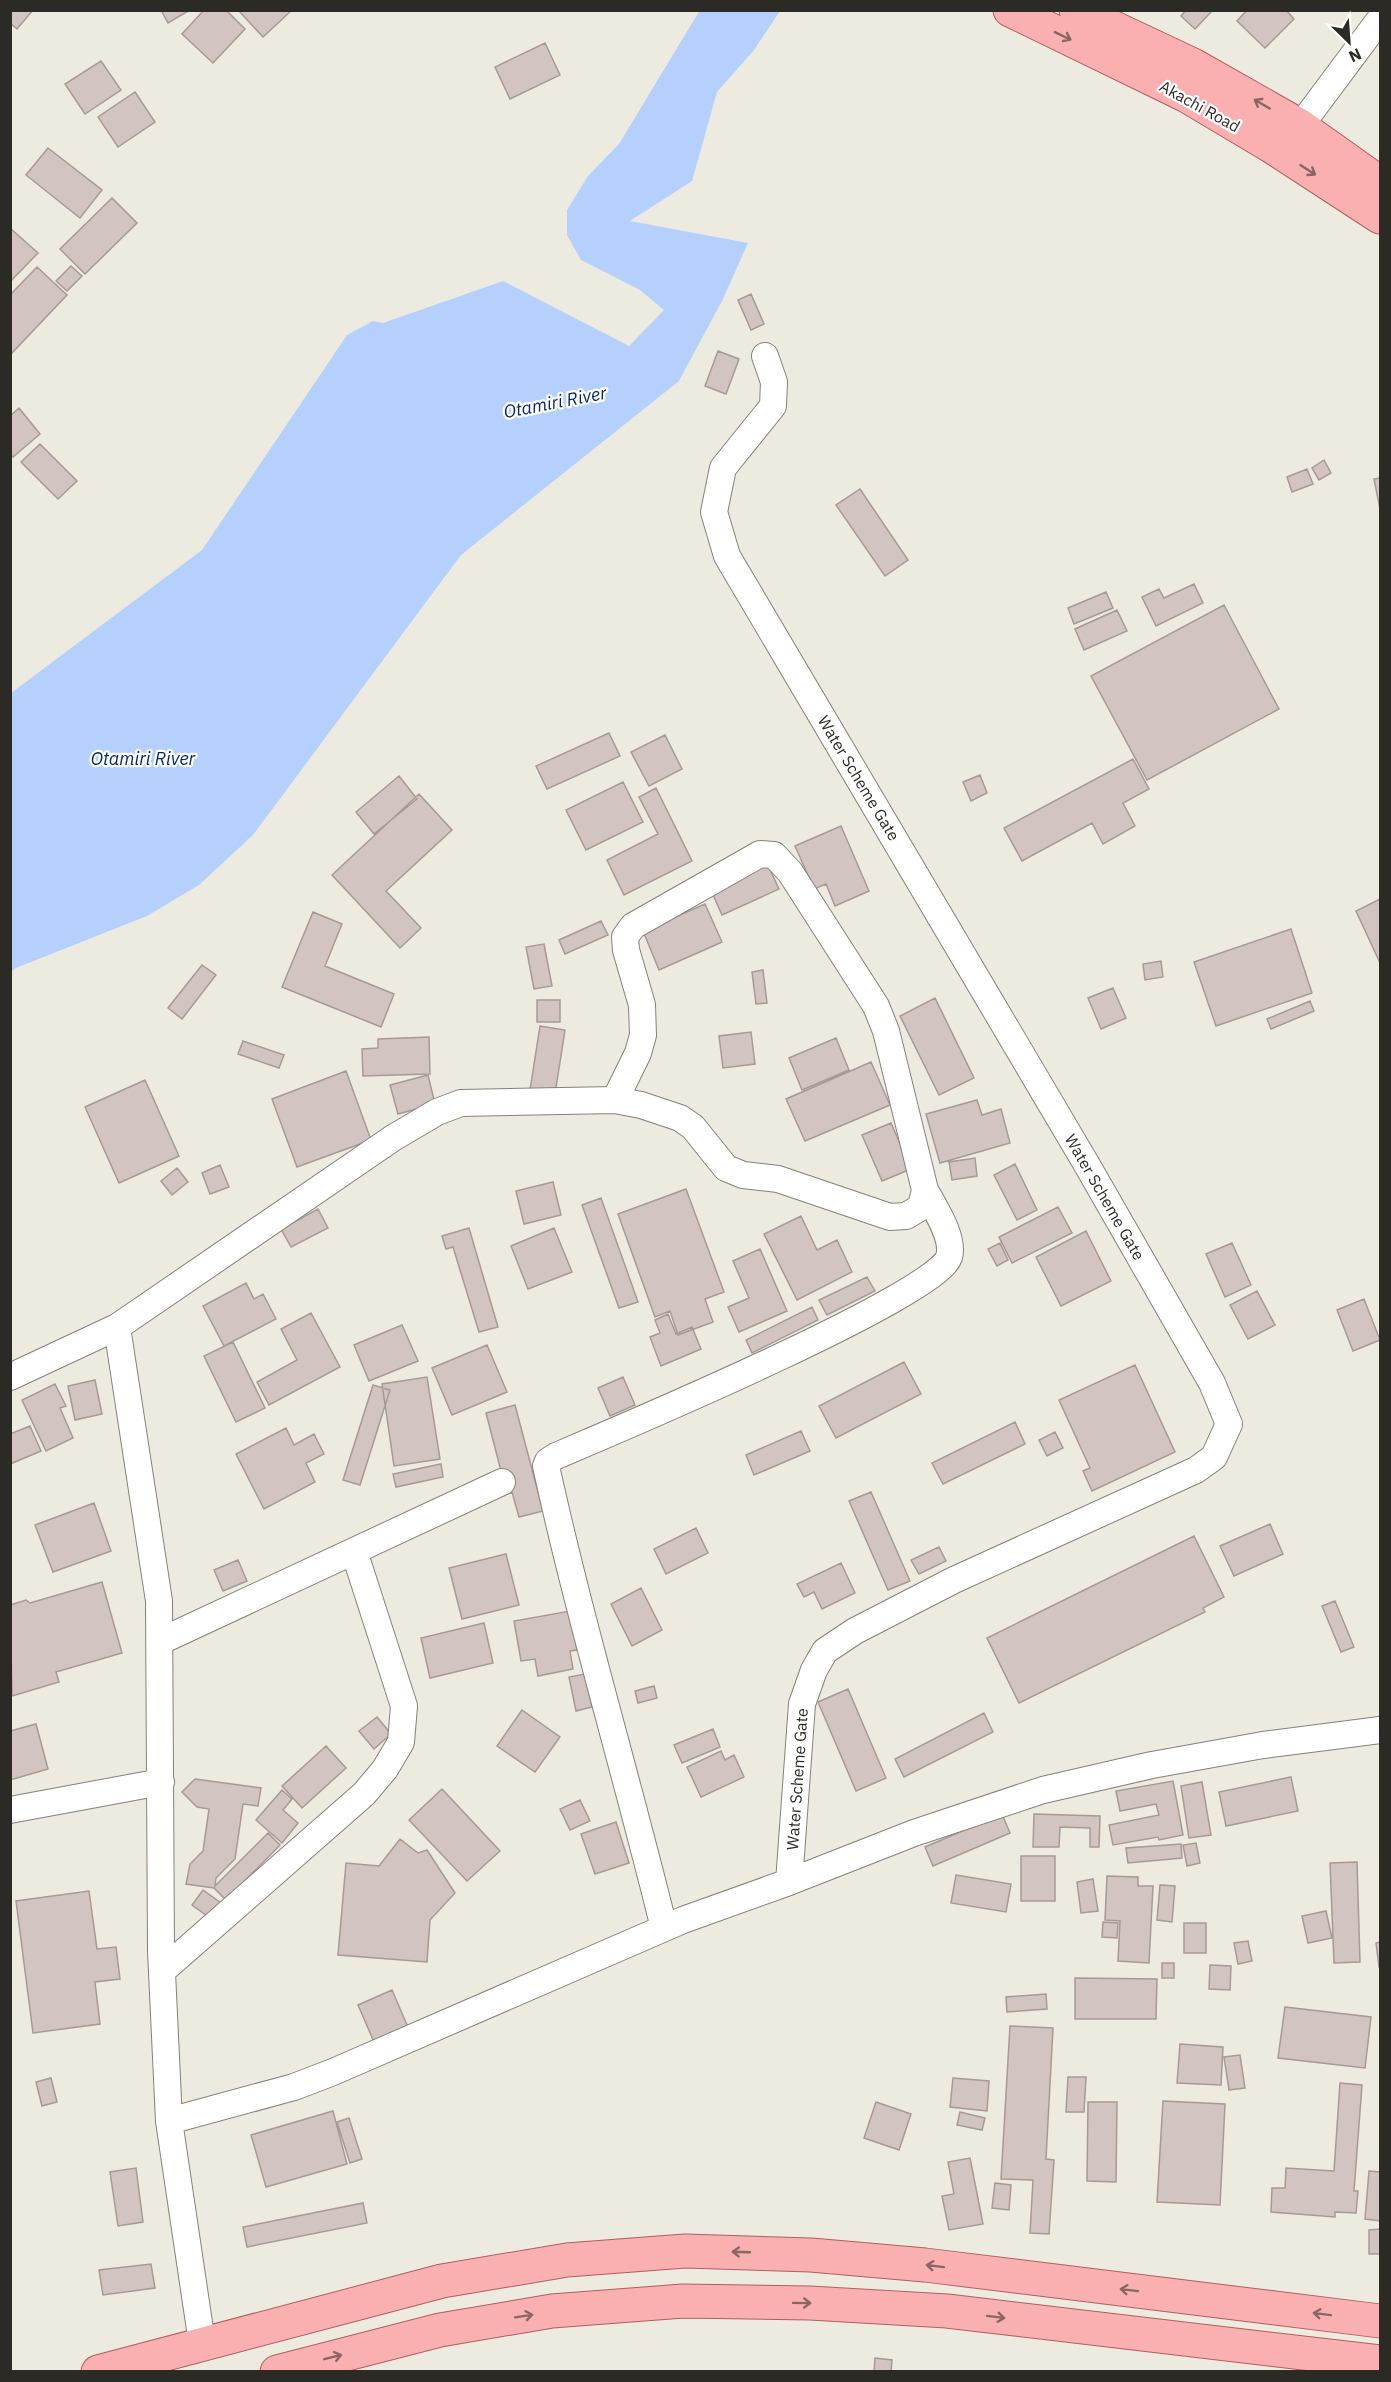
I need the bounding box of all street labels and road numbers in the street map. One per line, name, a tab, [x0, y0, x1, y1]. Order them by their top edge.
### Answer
street label: Akachi Road	[1156, 76, 1244, 136]
street label: Water Scheme Gate	[814, 712, 904, 844]
street label: Water Scheme Gate	[1061, 1130, 1149, 1264]
street label: Water Scheme Gate	[782, 1707, 812, 1851]

